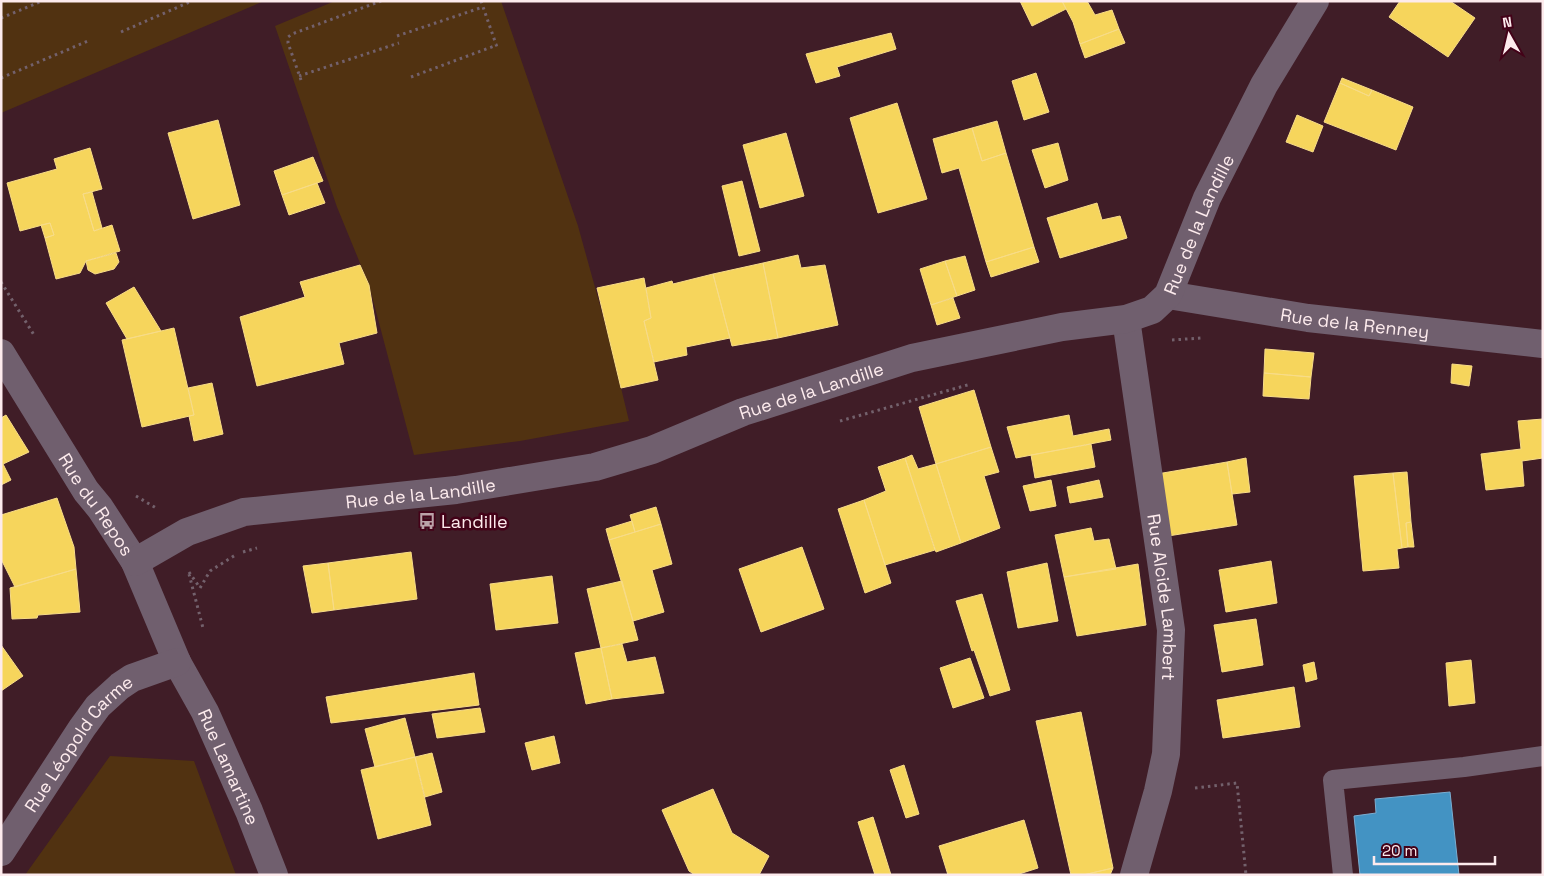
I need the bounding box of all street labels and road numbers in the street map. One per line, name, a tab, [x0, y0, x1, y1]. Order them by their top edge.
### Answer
street label: Rue de la Landille	[1158, 150, 1239, 298]
street label: Rue de la Renney	[1279, 302, 1431, 343]
street label: Rue de la Landille	[736, 356, 886, 424]
street label: Rue du Repos	[54, 449, 139, 560]
street label: Rue de la Landille	[344, 472, 497, 513]
street label: Rue Alcide Lambert	[1143, 512, 1183, 681]
street label: Rue Léopold Carme	[19, 669, 137, 816]
street label: Rue Lamartine	[193, 705, 265, 828]

